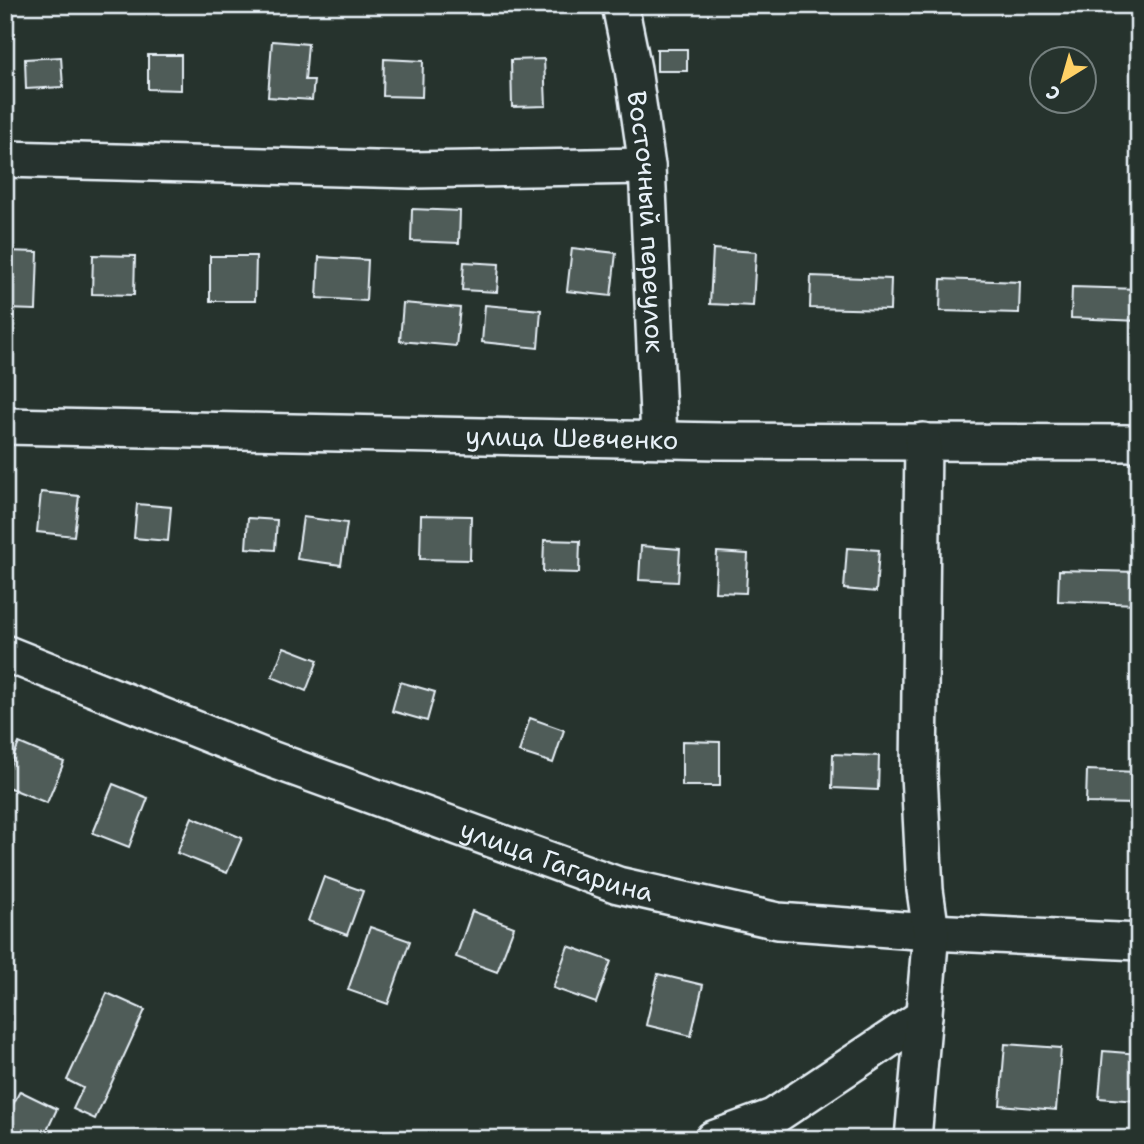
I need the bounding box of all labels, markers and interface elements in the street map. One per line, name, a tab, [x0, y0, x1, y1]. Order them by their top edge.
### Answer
north arrow	[1028, 46, 1098, 116]
text: С	[1041, 80, 1065, 107]
street label: Восточный переулок	[619, 89, 673, 354]
street label: улица Шевченко	[465, 418, 679, 457]
street label: улица Гагарина	[455, 811, 657, 909]

